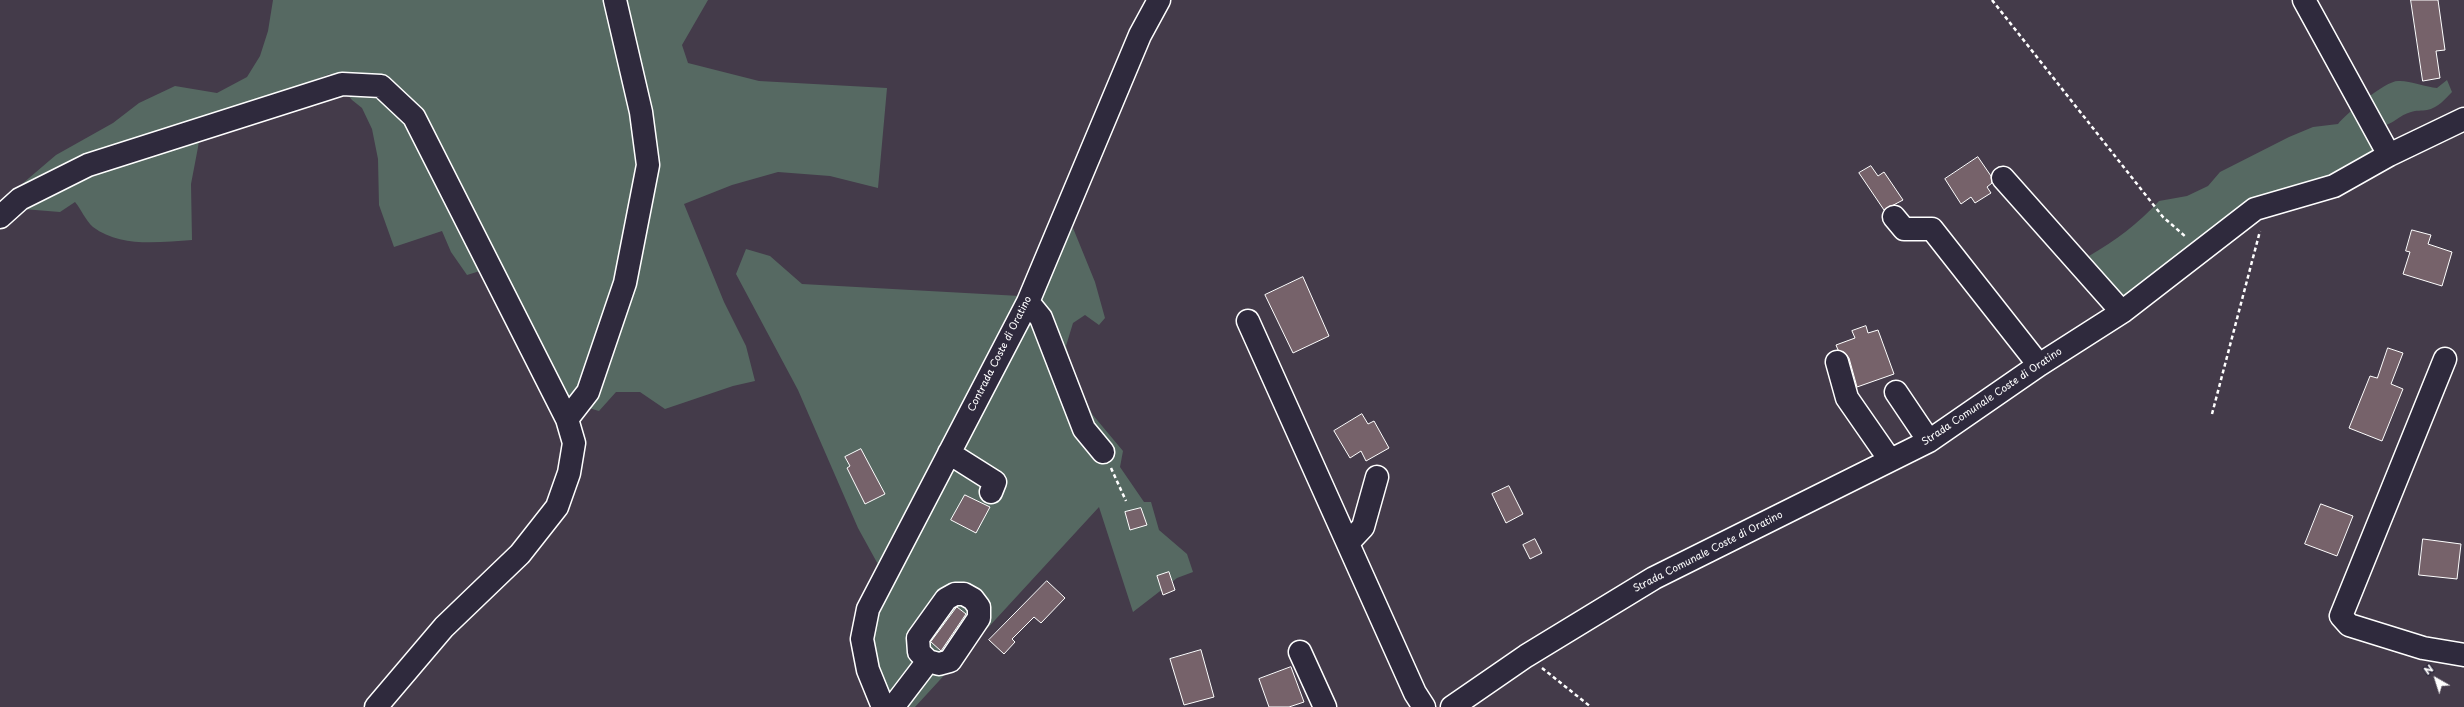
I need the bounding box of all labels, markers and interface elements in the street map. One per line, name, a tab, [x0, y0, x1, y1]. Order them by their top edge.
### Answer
street label: Contrada Coste di Oratino	[966, 294, 1034, 414]
street label: Strada Comunale Coste di Oratino	[1920, 346, 2064, 448]
street label: Strada Comunale Coste di Oratino	[1631, 509, 1785, 595]
north arrow	[2416, 659, 2456, 699]
text: N	[2419, 660, 2437, 679]

